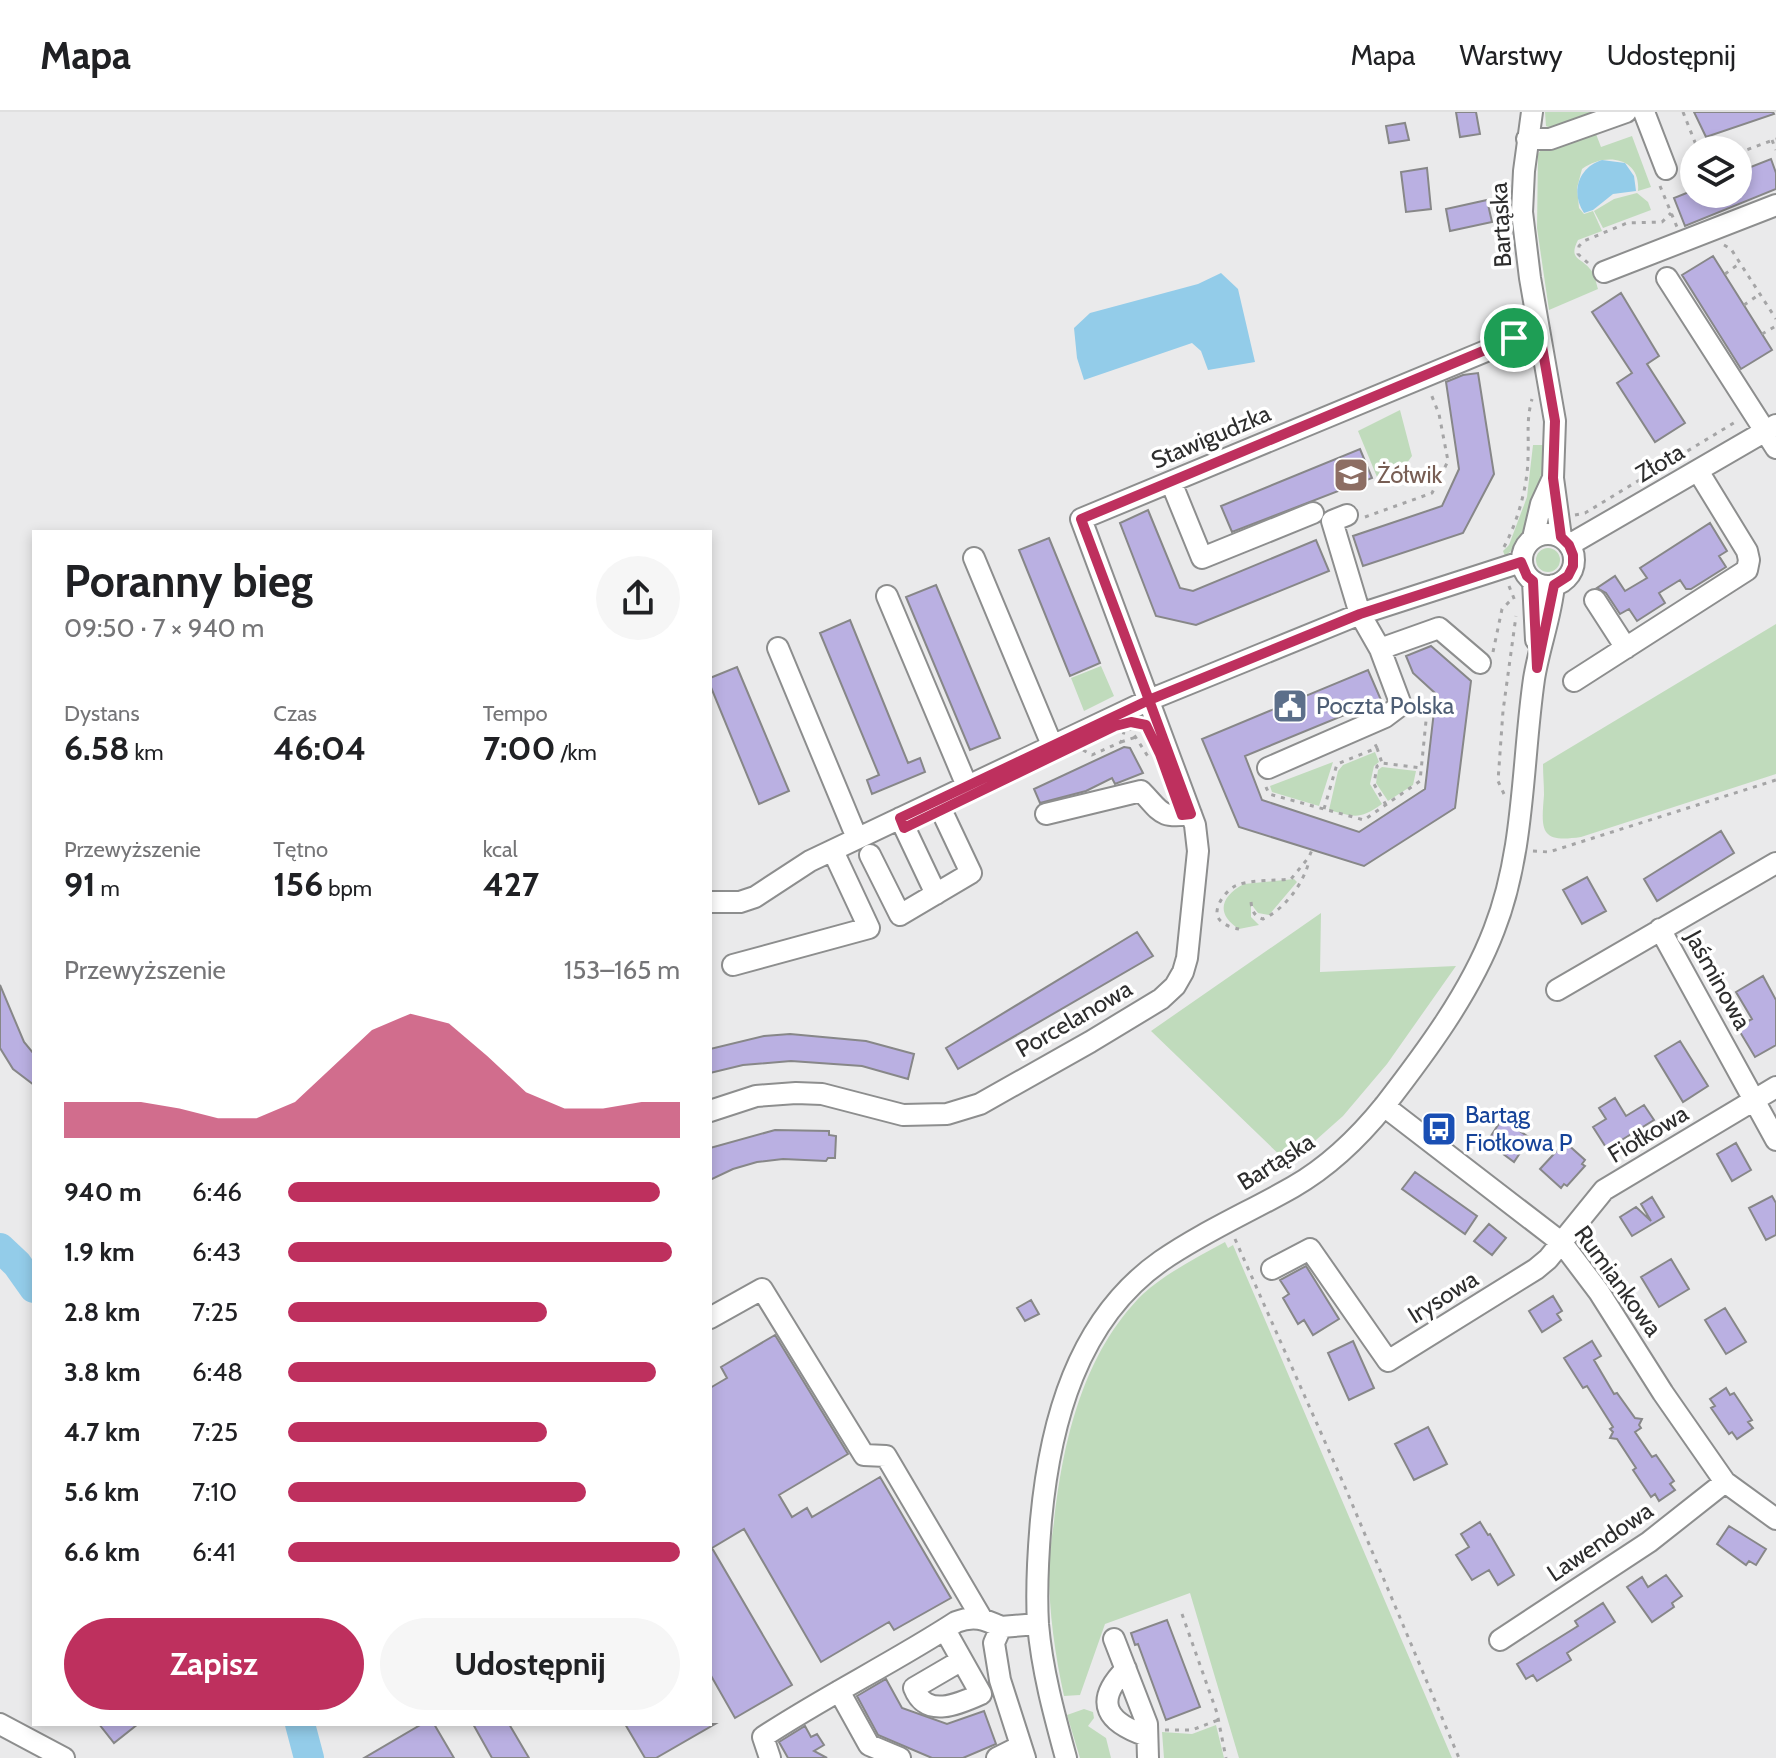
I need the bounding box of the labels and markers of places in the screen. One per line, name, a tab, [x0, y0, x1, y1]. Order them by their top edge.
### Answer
pin	[1480, 304, 1548, 372]
school or university icon: Żółwik	[1332, 456, 1370, 494]
place label: Żółwik	[1377, 460, 1443, 489]
public building icon: Poczta Polska	[1271, 687, 1309, 725]
place label: Poczta Polska	[1316, 691, 1455, 720]
place label: Bartąg Fiołkowa P	[1465, 1100, 1573, 1157]
bus stop icon: Bartąg Fiołkowa P	[1420, 1110, 1458, 1148]

